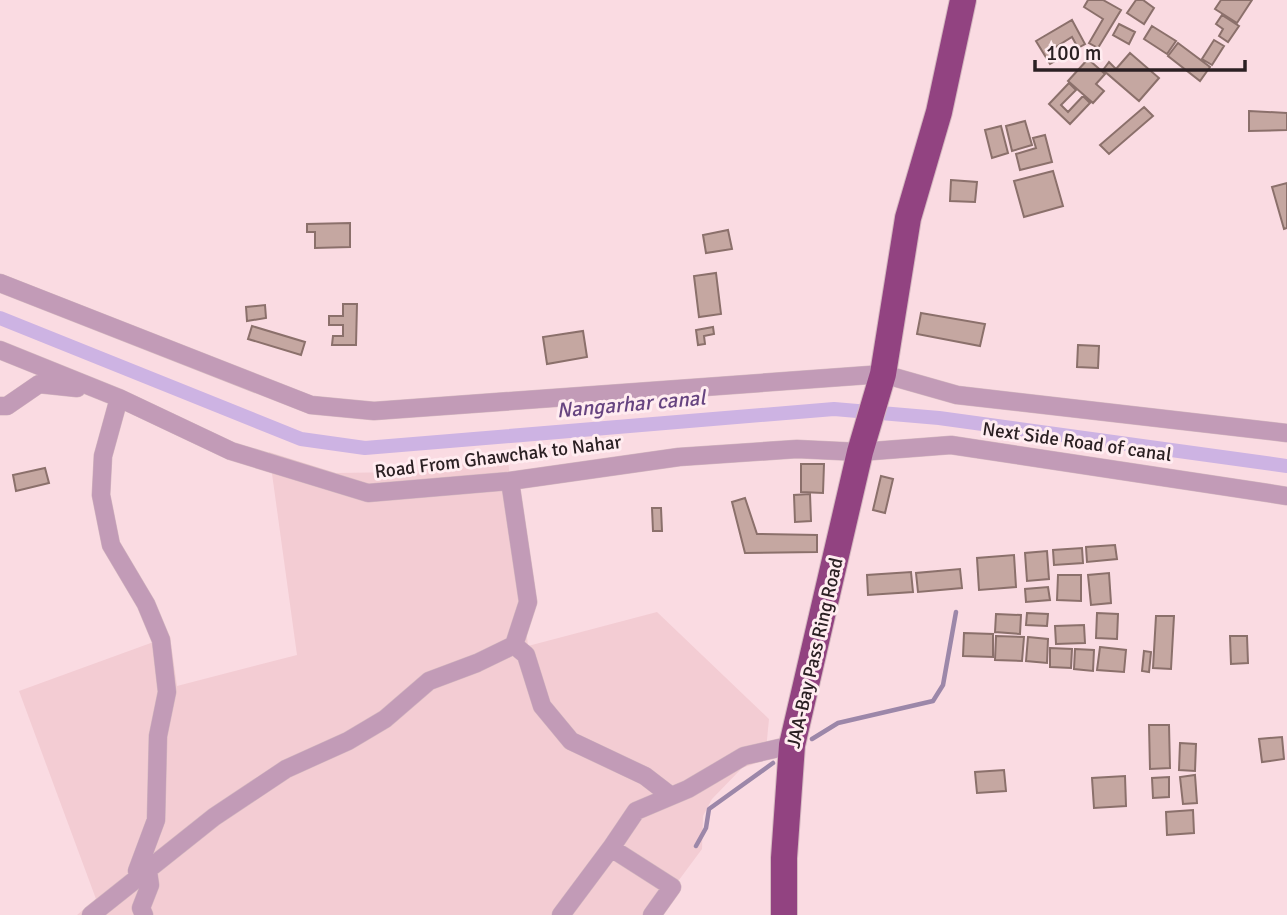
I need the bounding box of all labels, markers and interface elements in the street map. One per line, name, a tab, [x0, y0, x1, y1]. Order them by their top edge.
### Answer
scale bar	[1035, 28, 1245, 72]
text: 100 m	[1046, 40, 1101, 66]
water label: Nangarhar canal	[556, 384, 708, 423]
street label: Next Side Road of canal	[981, 417, 1173, 467]
street label: Road From Ghawchak to Nahar	[373, 430, 623, 484]
street label: JAA-Bay Pass Ring Road	[781, 555, 849, 751]

